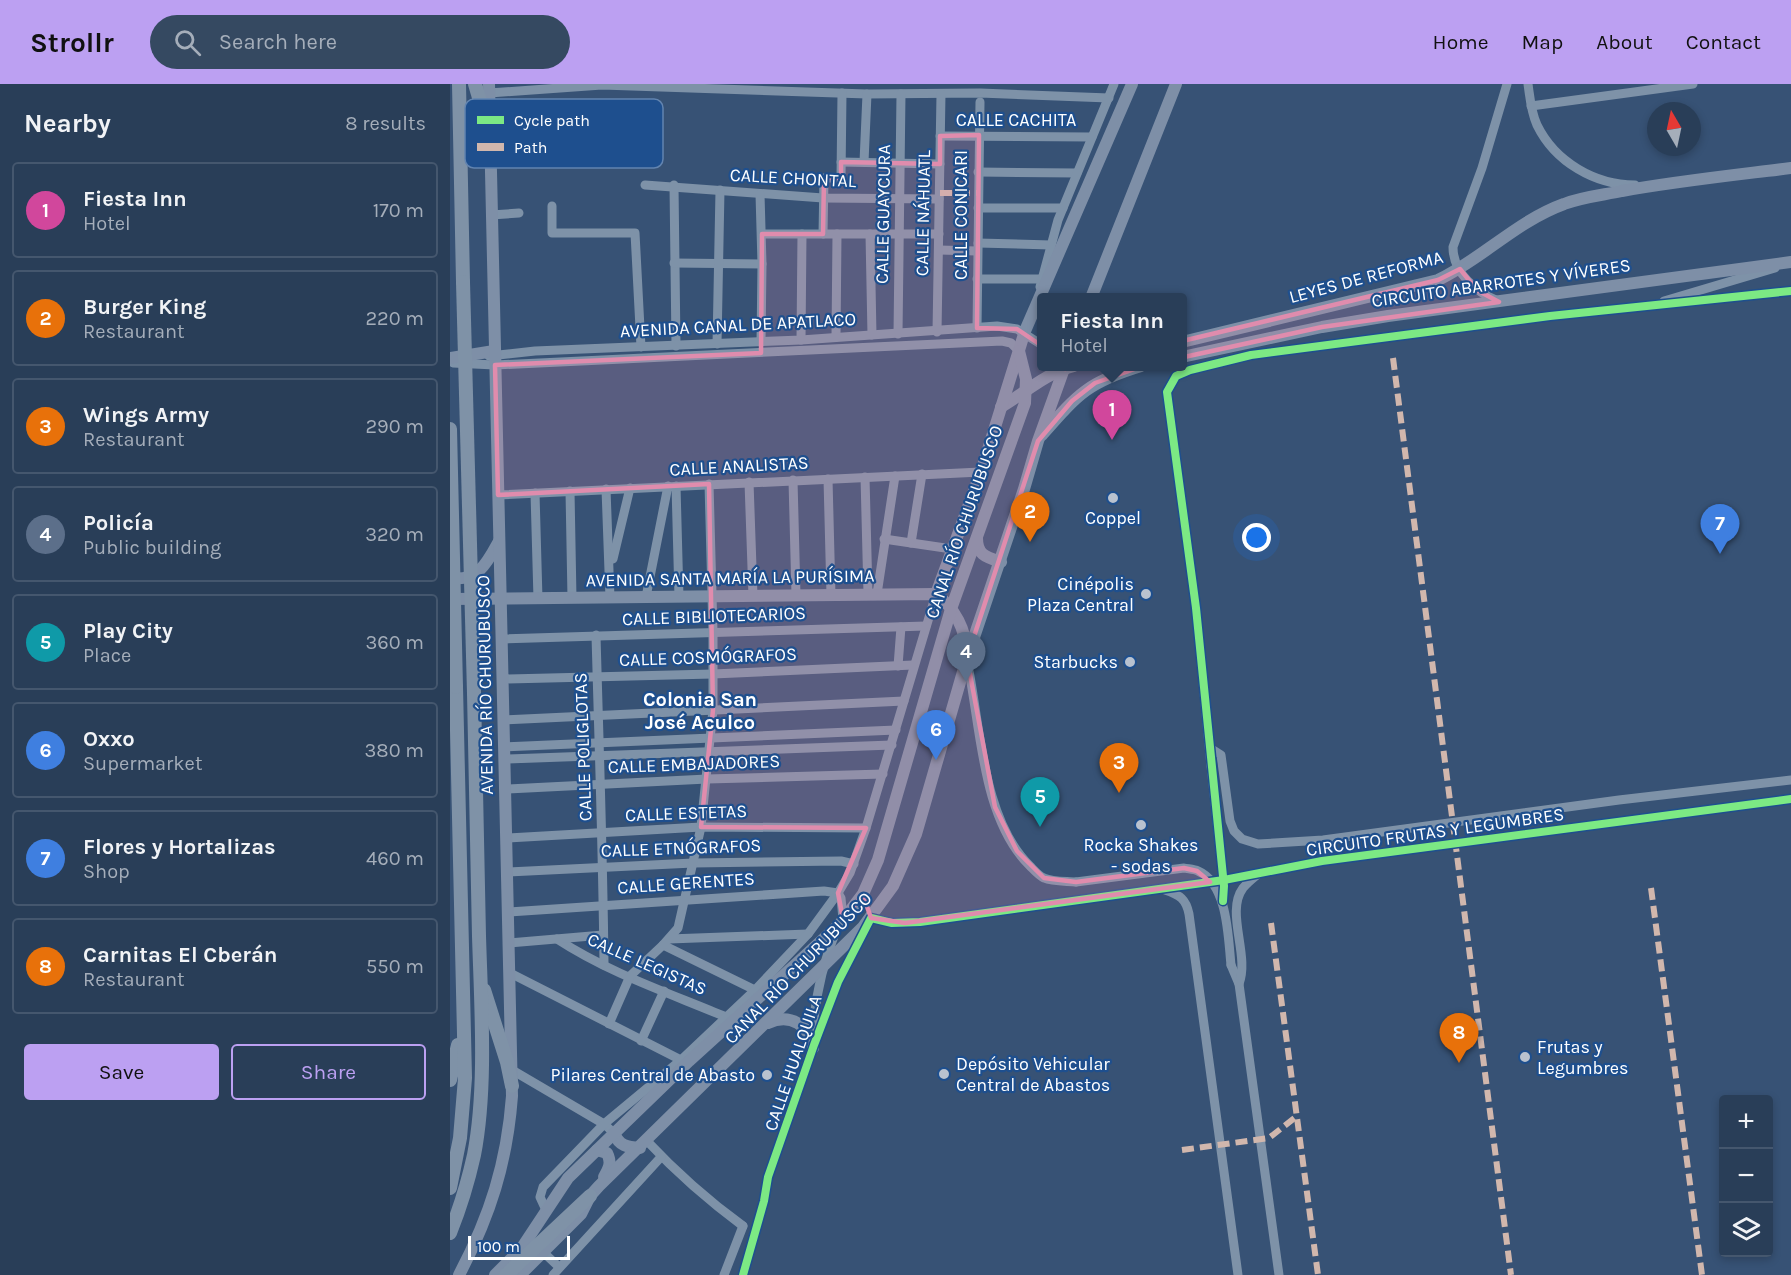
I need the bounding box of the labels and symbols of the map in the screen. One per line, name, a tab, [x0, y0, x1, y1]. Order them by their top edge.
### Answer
legend	[465, 99, 663, 168]
north arrow	[1647, 102, 1701, 156]
street label: CALLE CACHITA	[956, 109, 1076, 131]
text: Cycle path	[514, 111, 590, 130]
text: Path	[514, 138, 547, 157]
street label: CALLE GUAYCURA	[871, 144, 895, 284]
street label: CALLE NÁHUATL	[910, 149, 935, 276]
street label: CALLE CONICARI	[950, 150, 972, 280]
street label: CALLE CHONTAL	[729, 164, 857, 192]
street label: LEYES DE REFORMA	[1286, 246, 1446, 308]
street label: CIRCUITO ABARROTES Y VÍVERES	[1370, 253, 1632, 312]
street label: AVENIDA CANAL DE APATLACO	[619, 308, 857, 342]
pin: 1	[1092, 390, 1132, 440]
street label: CANAL RÍO CHURUBUSCO	[920, 422, 1007, 621]
street label: CALLE ANALISTAS	[669, 451, 809, 481]
marker: Coppel	[1106, 491, 1120, 505]
pin: 2	[1010, 492, 1050, 542]
pin: 7	[1700, 504, 1740, 554]
place label: Coppel	[1085, 507, 1141, 529]
your location	[1242, 523, 1271, 552]
street label: AVENIDA SANTA MARÍA LA PURÍSIMA	[585, 563, 875, 592]
place label: Cinépolis Plaza Central	[1027, 573, 1134, 616]
street label: AVENIDA RÍO CHURUBUSCO	[471, 575, 498, 795]
marker: Cinépolis Plaza Central	[1139, 587, 1153, 601]
street label: CALLE BIBLIOTECARIOS	[622, 602, 806, 630]
pin: 4	[946, 632, 986, 682]
street label: CALLE COSMÓGRAFOS	[619, 642, 797, 671]
place label: Starbucks	[1033, 651, 1118, 673]
marker: Starbucks	[1123, 655, 1137, 669]
street label: CALLE POLIGLOTAS	[569, 672, 597, 822]
district label: Colonia San José Aculco	[643, 688, 757, 734]
pin: 6	[916, 710, 956, 760]
pin: 3	[1100, 744, 1138, 793]
street label: CALLE EMBAJADORES	[607, 750, 781, 778]
pin: 5	[1020, 778, 1060, 827]
street label: CALLE ESTETAS	[625, 800, 747, 826]
street label: CIRCUITO FRUTAS Y LEGUMBRES	[1305, 803, 1565, 861]
marker: Rocka Shakes - sodas	[1134, 818, 1148, 832]
street label: CALLE ETNÓGRAFOS	[600, 833, 762, 862]
place label: Rocka Shakes - sodas	[1084, 834, 1198, 877]
street label: CALLE GERENTES	[617, 867, 755, 899]
street label: CANAL RÍO CHURUBUSCO	[719, 887, 876, 1049]
street label: CALLE LEGISTAS	[584, 928, 710, 1000]
street label: CALLE HUALQUILA	[759, 992, 827, 1134]
pin: 8	[1440, 1014, 1478, 1063]
place label: Frutas y Legumbres	[1537, 1036, 1628, 1079]
marker: Frutas y Legumbres	[1518, 1050, 1532, 1064]
place label: Depósito Vehicular Central de Abastos	[956, 1053, 1110, 1096]
place label: Pilares Central de Abasto	[550, 1064, 755, 1086]
marker: Depósito Vehicular Central de Abastos	[937, 1067, 951, 1081]
marker: Pilares Central de Abasto	[760, 1068, 774, 1082]
scale bar	[468, 1233, 570, 1260]

